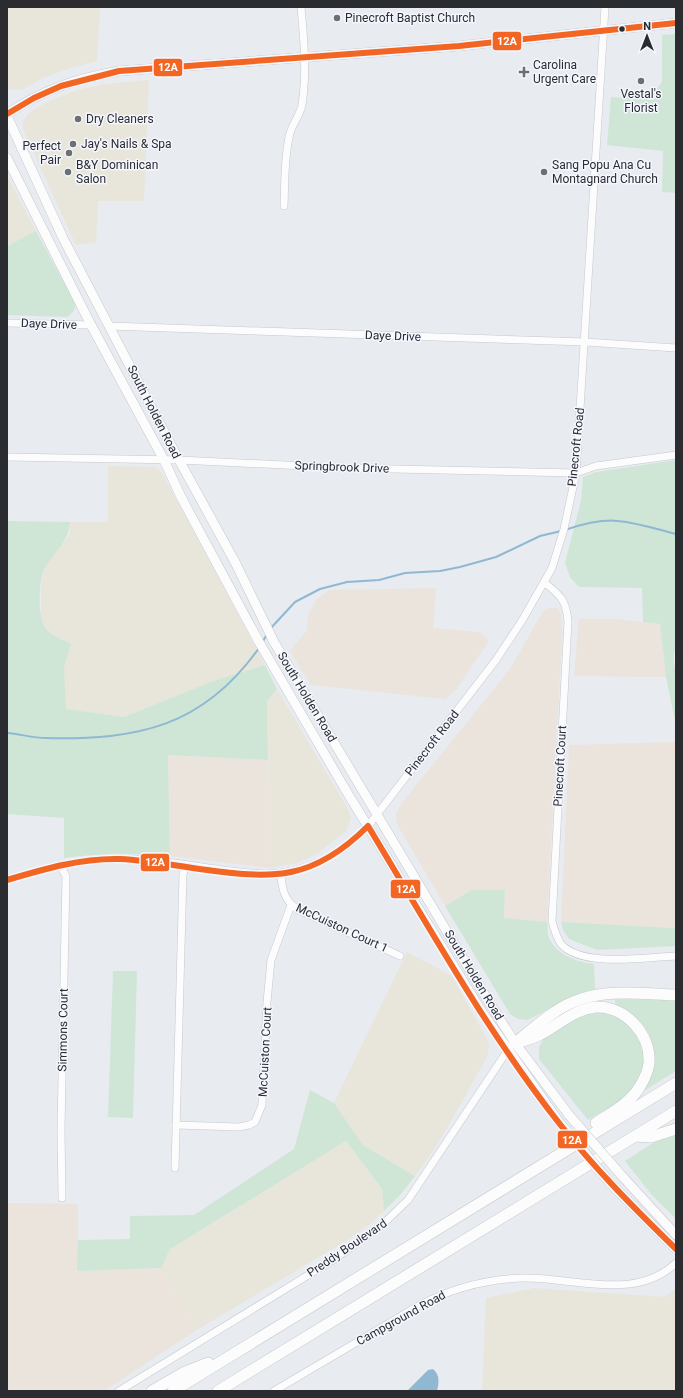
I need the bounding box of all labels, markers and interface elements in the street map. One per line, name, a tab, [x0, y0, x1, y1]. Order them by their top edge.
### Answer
place label: Pinecroft Baptist Church	[345, 11, 475, 25]
marker: Pinecroft Baptist Church	[332, 13, 342, 23]
north arrow	[627, 16, 667, 56]
text: N	[643, 20, 651, 33]
unlabelled marker	[617, 24, 627, 34]
line badge: 12A	[492, 31, 522, 51]
text: 12A	[497, 35, 518, 48]
line badge: 12A	[153, 58, 183, 77]
place label: Carolina Urgent Care	[533, 58, 596, 86]
text: 12A	[158, 61, 179, 74]
marker: Carolina Urgent Care	[518, 66, 530, 78]
marker: Vestal's Florist	[636, 76, 646, 86]
place label: Vestal's Florist	[620, 87, 662, 115]
place label: Dry Cleaners	[86, 112, 154, 126]
marker: Dry Cleaners	[73, 114, 83, 124]
place label: Jay's Nails & Spa	[81, 137, 172, 151]
place label: Perfect Pair	[22, 139, 61, 167]
marker: Jay's Nails & Spa	[68, 139, 78, 149]
marker: Perfect Pair	[64, 148, 74, 158]
place label: B&Y Dominican Salon	[76, 158, 158, 186]
place label: Sang Popu Ana Cu Montagnard Church	[552, 158, 658, 186]
marker: B&Y Dominican Salon	[63, 167, 73, 177]
marker: Sang Popu Ana Cu Montagnard Church	[539, 167, 549, 177]
street label: Daye Drive	[21, 316, 77, 332]
street label: Daye Drive	[365, 328, 421, 344]
street label: South Holden Road	[124, 363, 184, 461]
street label: Pinecroft Road	[565, 407, 587, 487]
street label: Springbrook Drive	[294, 458, 390, 476]
street label: South Holden Road	[275, 649, 339, 745]
street label: Pinecroft Road	[402, 707, 462, 779]
street label: Pinecroft Court	[551, 725, 569, 807]
line badge: 12A	[140, 853, 170, 872]
text: 12A	[145, 856, 166, 869]
line badge: 12A	[390, 879, 421, 899]
text: 12A	[396, 883, 417, 896]
street label: McCuiston Court 1	[294, 901, 390, 955]
street label: South Holden Road	[442, 927, 506, 1023]
street label: Simmons Court	[55, 988, 71, 1072]
street label: McCuiston Court	[256, 1007, 274, 1097]
line badge: 12A	[557, 1130, 588, 1149]
text: 12A	[562, 1134, 583, 1147]
street label: Preddy Boulevard	[304, 1216, 390, 1280]
street label: Campground Road	[354, 1288, 448, 1348]

